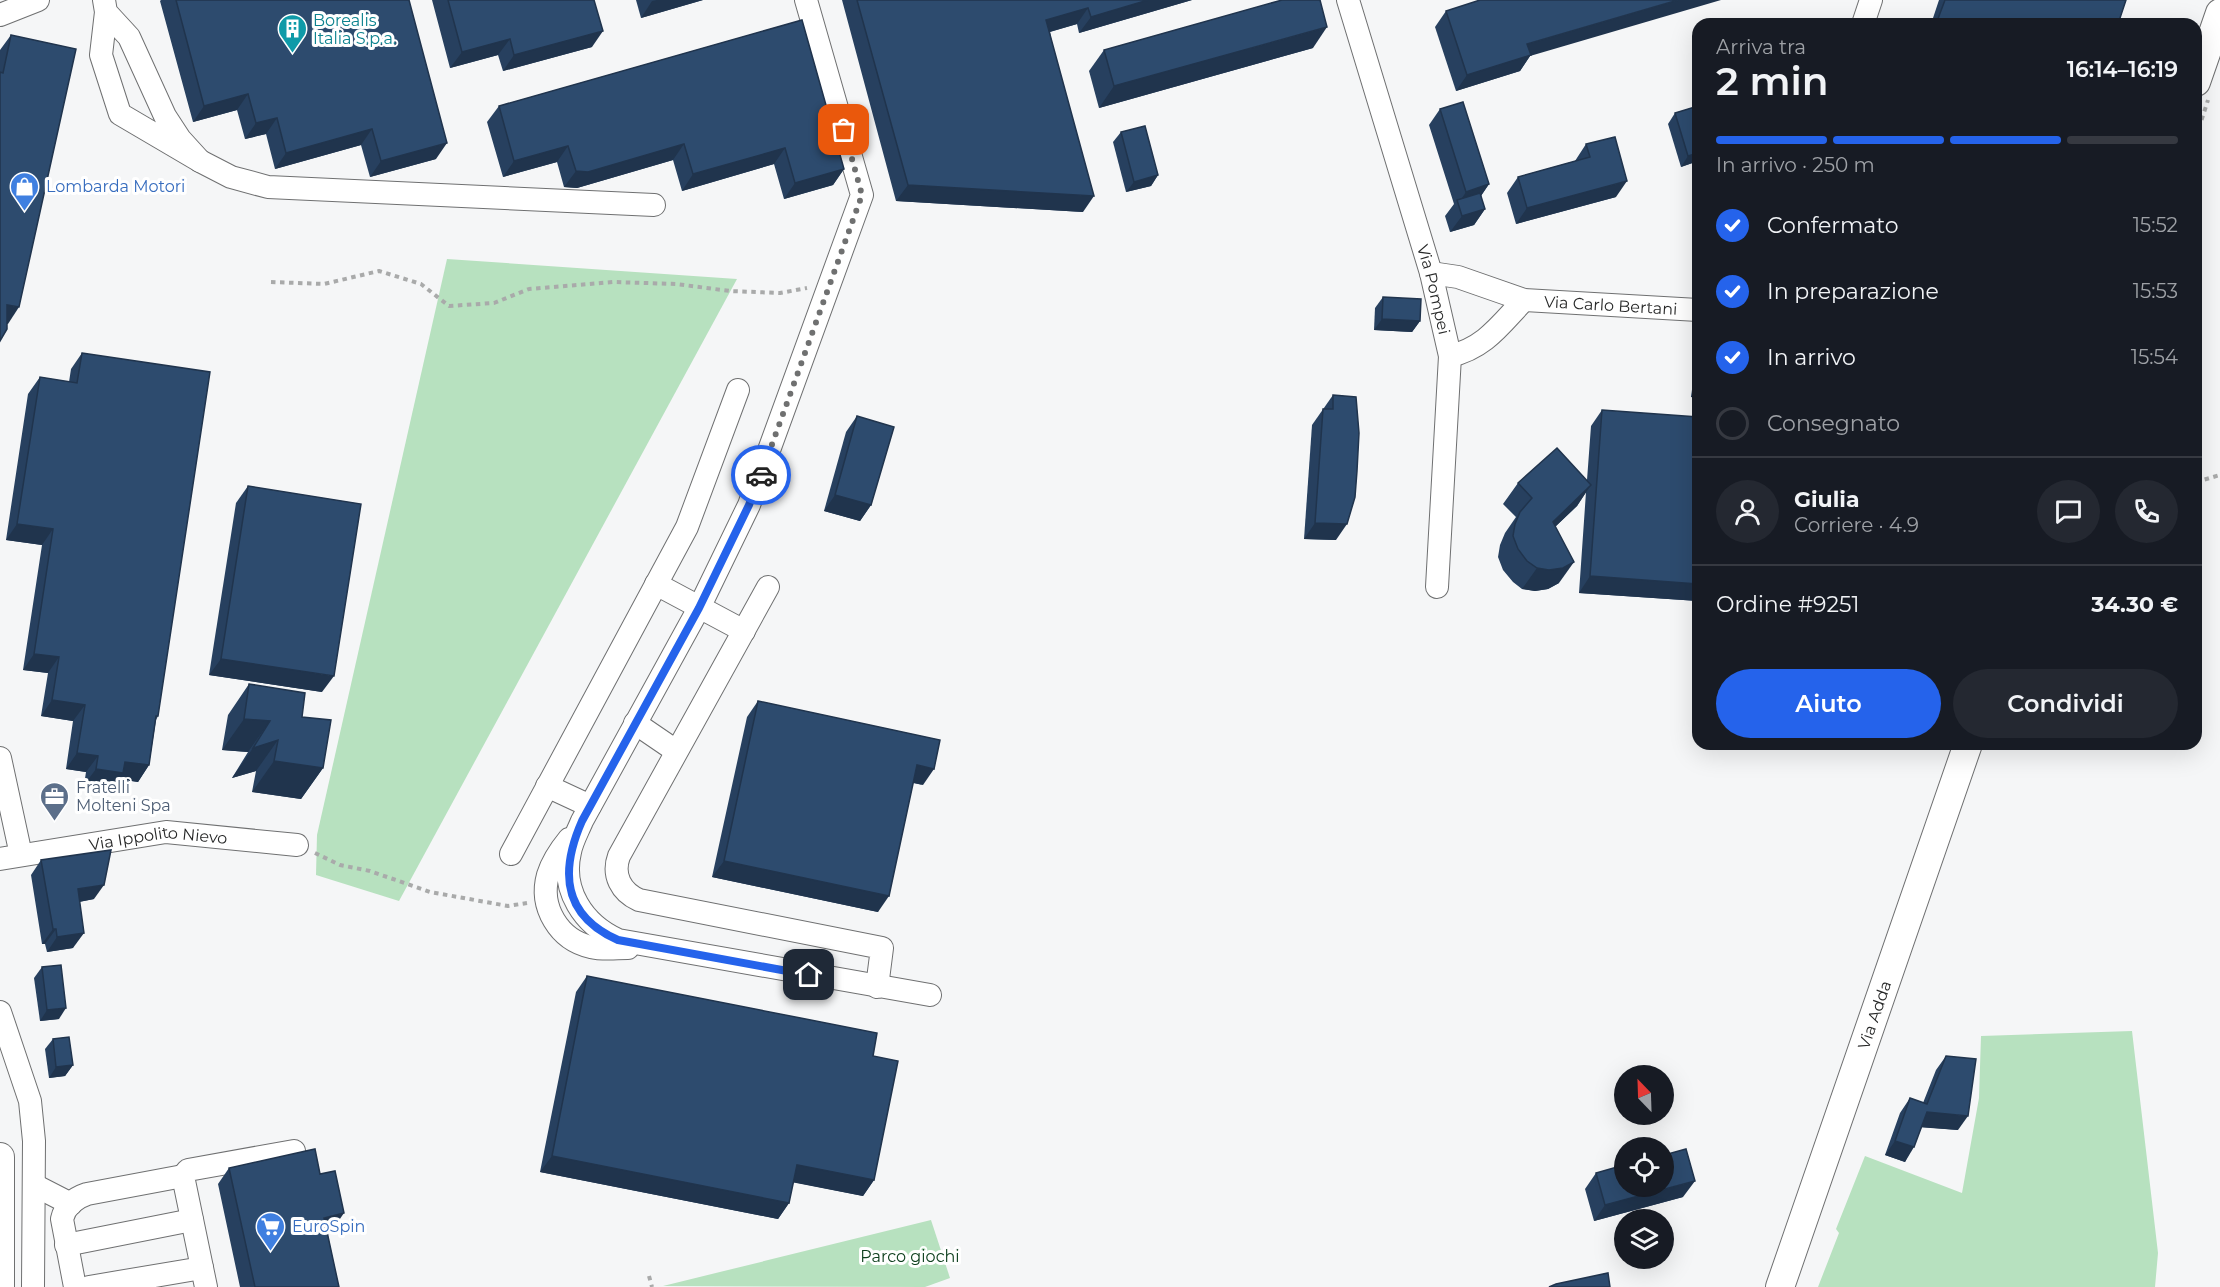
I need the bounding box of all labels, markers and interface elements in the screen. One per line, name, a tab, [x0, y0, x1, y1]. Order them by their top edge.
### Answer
place label: Borealis Italia S.p.a.	[313, 11, 396, 48]
building icon: Borealis Italia S.p.a.	[276, 13, 308, 55]
text: Arriva tra	[1716, 35, 1806, 59]
text: 16:14–16:19	[2067, 56, 2178, 83]
text: 2 min	[1716, 57, 1829, 105]
pin	[818, 104, 869, 155]
icon: bag	[827, 113, 860, 146]
text: In arrivo · 250 m	[1716, 153, 1875, 177]
shop icon: Lombarda Motori	[9, 170, 41, 212]
place label: Lombarda Motori	[46, 177, 185, 196]
icon: check	[1716, 209, 1749, 242]
text: Confermato	[1767, 212, 1899, 239]
text: 15:52	[2133, 213, 2178, 237]
street label: Via Pompei	[1413, 242, 1454, 336]
icon: check	[1716, 275, 1749, 308]
text: In preparazione	[1767, 278, 1939, 305]
text: 15:53	[2133, 279, 2178, 303]
street label: Via Carlo Bertani	[1543, 292, 1678, 319]
icon: check	[1716, 341, 1749, 374]
text: In arrivo	[1767, 344, 1856, 371]
text: 15:54	[2131, 345, 2178, 369]
text: Consegnato	[1767, 410, 1900, 437]
courier	[731, 445, 791, 505]
icon: car	[745, 459, 778, 492]
button: person	[1716, 480, 1779, 543]
button: chat	[2037, 480, 2100, 543]
button: phone	[2115, 480, 2178, 543]
text: Giulia	[1794, 486, 1860, 513]
text: Corriere · 4.9	[1794, 513, 1919, 537]
text: Ordine #9251	[1716, 591, 1859, 618]
text: 34.30 €	[2091, 591, 2178, 618]
button: Aiuto	[1716, 669, 1941, 738]
button: Condividi	[1953, 669, 2178, 738]
place label: Fratelli Molteni Spa	[76, 778, 171, 815]
office icon: Fratelli Molteni Spa	[39, 780, 71, 822]
street label: Via Ippolito Nievo	[88, 823, 228, 854]
pin	[783, 949, 834, 1000]
icon: home	[792, 958, 825, 991]
street label: Via Adda	[1854, 978, 1895, 1052]
north arrow	[1614, 1065, 1674, 1125]
map controls	[1614, 1065, 1674, 1269]
button: locate	[1614, 1137, 1674, 1197]
button: layers	[1614, 1209, 1674, 1269]
supermarket icon: EuroSpin	[255, 1210, 287, 1252]
place label: EuroSpin	[292, 1217, 365, 1236]
park label: Parco giochi	[860, 1247, 960, 1266]

